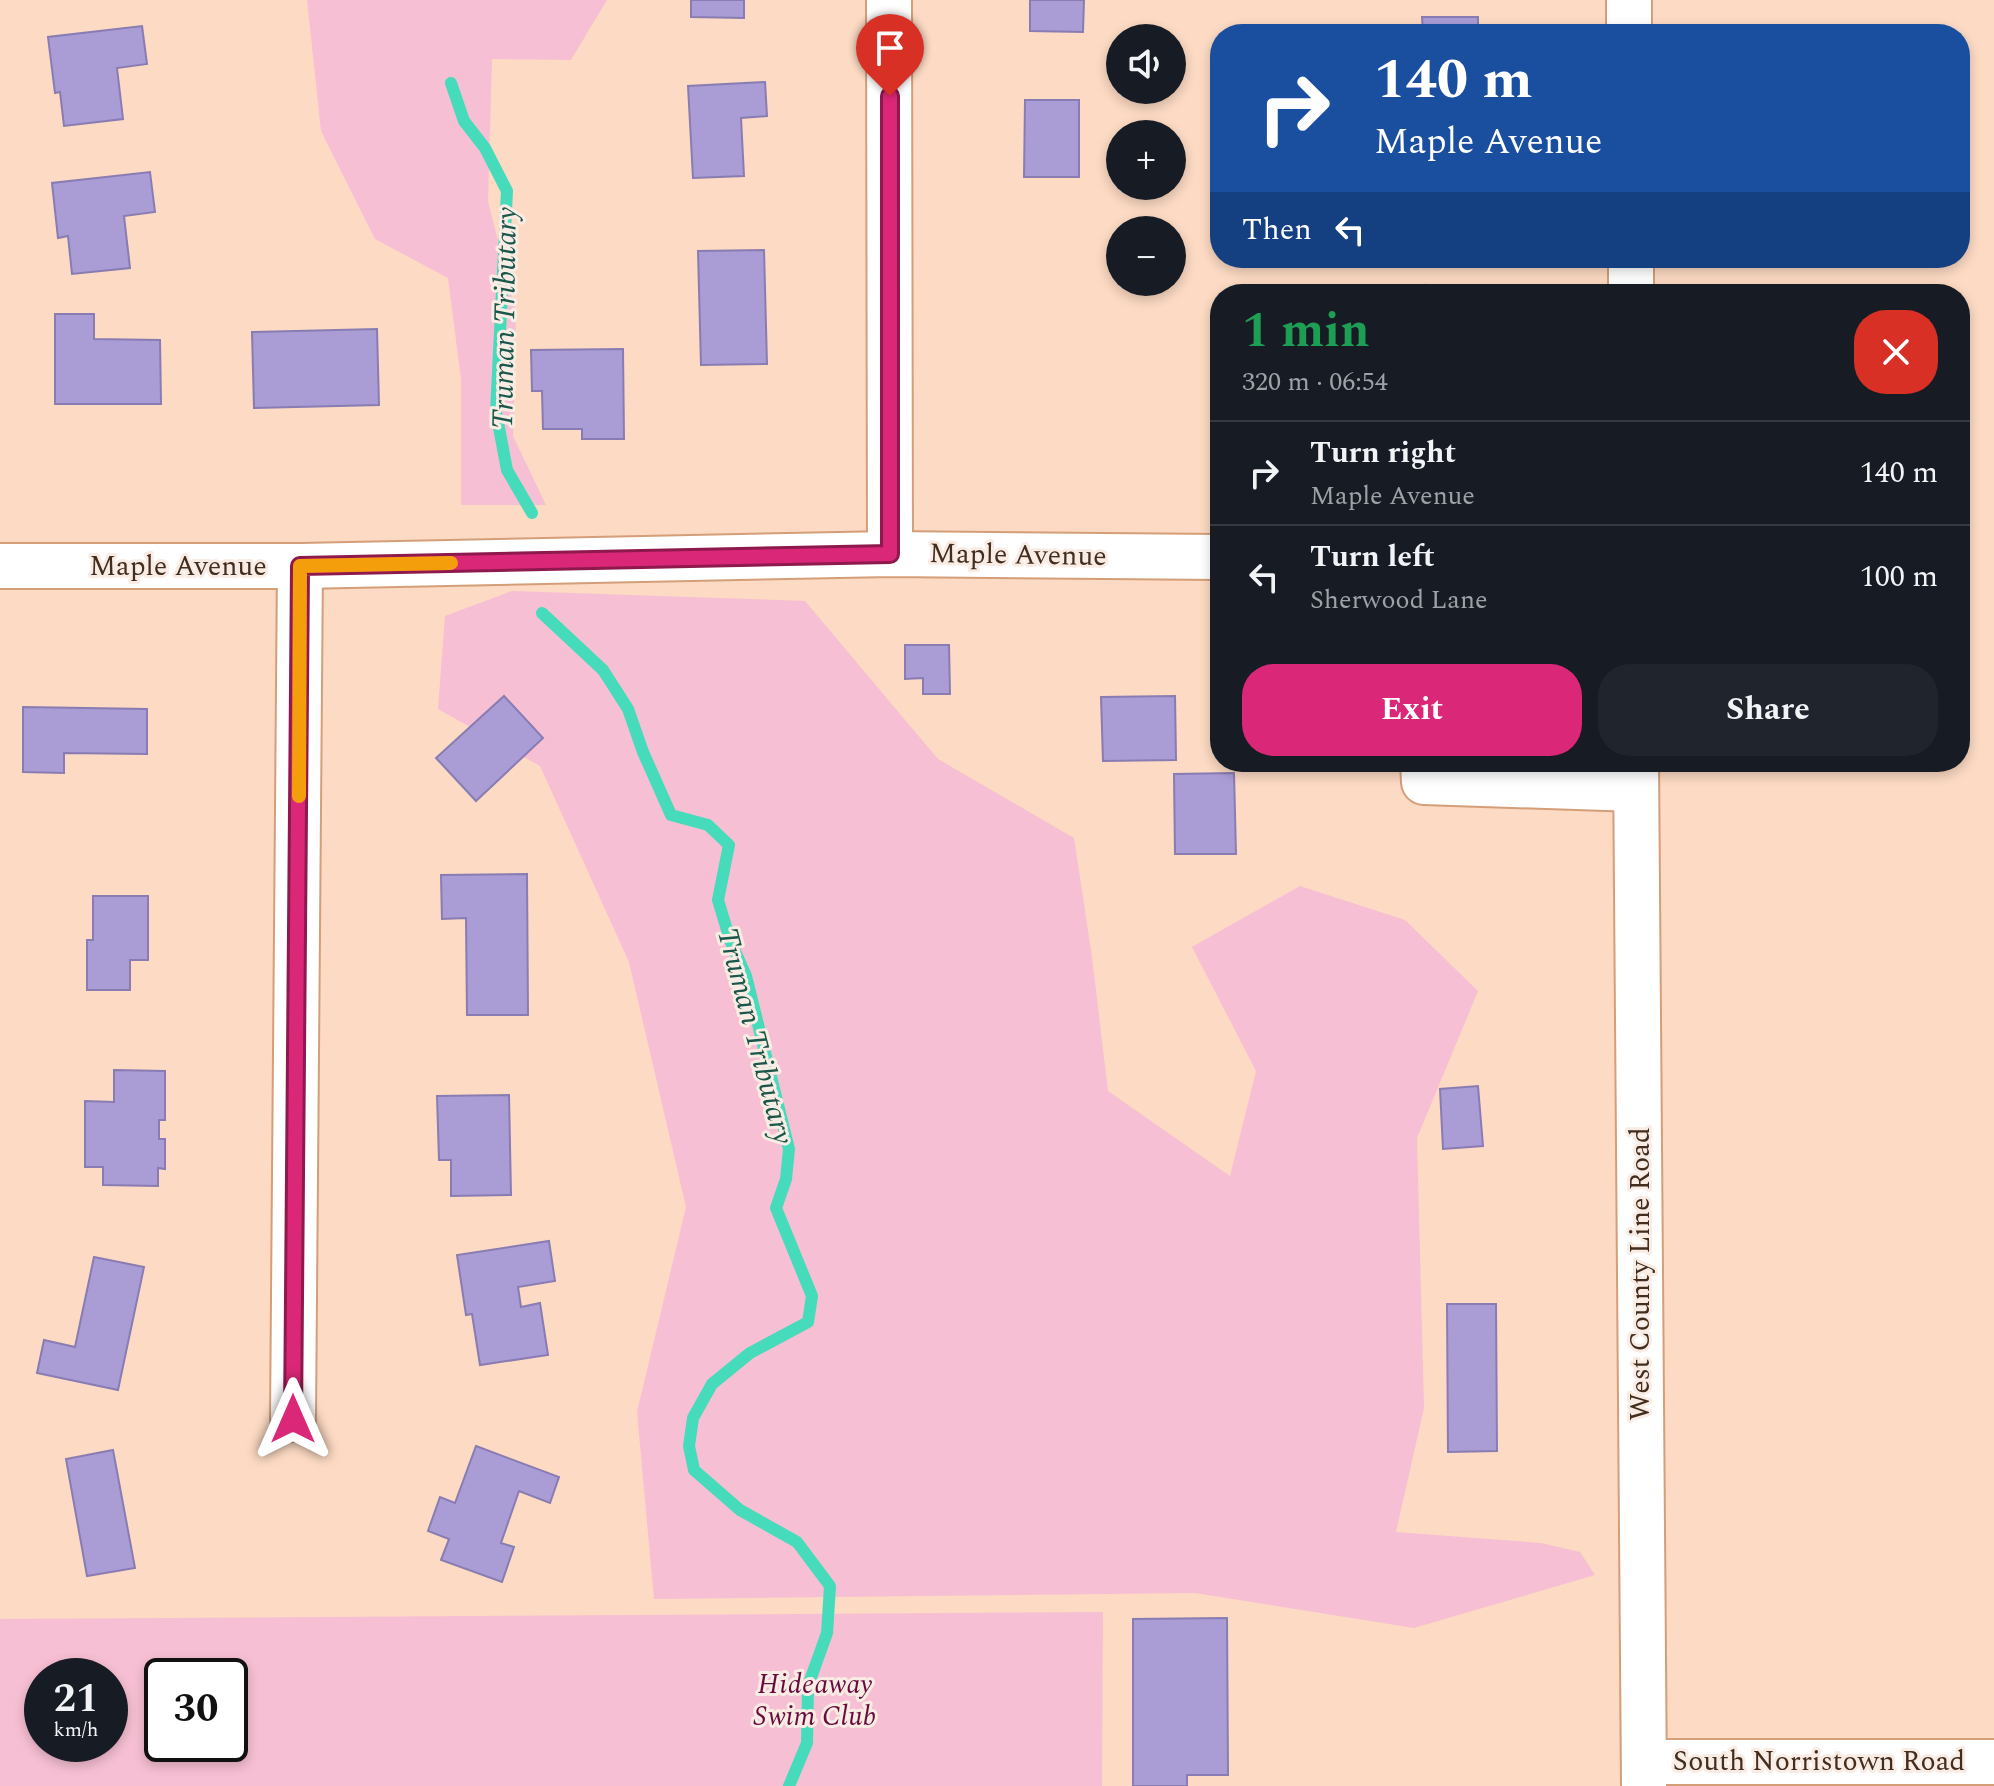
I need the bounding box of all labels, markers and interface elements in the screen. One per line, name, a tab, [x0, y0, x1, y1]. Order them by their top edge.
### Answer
pin	[856, 14.0, 924, 96]
map controls	[1106, 24, 1186, 296]
button: sound	[1106, 24, 1186, 104]
icon: arrive	[868, 26, 912, 70]
text: 140 m	[1374, 38, 1533, 123]
icon: right	[1242, 56, 1346, 160]
text: Maple Avenue	[1374, 115, 1602, 170]
button: +	[1106, 120, 1186, 200]
water label: Truman Tributary	[480, 206, 530, 429]
text: Then	[1242, 207, 1312, 253]
icon: left	[1328, 208, 1372, 252]
button: −	[1106, 216, 1186, 296]
text: 1 min	[1242, 295, 1370, 368]
button: close	[1854, 310, 1938, 394]
text: 320 m · 06:54	[1242, 362, 1388, 402]
text: Turn right	[1310, 430, 1456, 476]
text: 140 m	[1860, 450, 1938, 496]
icon: right	[1242, 451, 1286, 495]
text: Maple Avenue	[1310, 476, 1475, 516]
street label: Maple Avenue	[929, 532, 1107, 578]
text: Turn left	[1310, 534, 1435, 580]
street label: Maple Avenue	[89, 545, 267, 588]
text: 100 m	[1860, 554, 1938, 600]
icon: left	[1242, 555, 1286, 599]
text: Sherwood Lane	[1310, 580, 1488, 620]
button: Exit	[1242, 664, 1582, 756]
button: Share	[1598, 664, 1938, 756]
water label: Truman Tributary	[704, 923, 806, 1150]
street label: West County Line Road	[1619, 1127, 1662, 1421]
position arrow	[251, 1377, 335, 1461]
speed limit sign: 30	[144, 1658, 248, 1762]
park label: Hideaway Swim Club	[754, 1663, 876, 1738]
text: 21	[54, 1669, 98, 1730]
text: km/h	[54, 1715, 99, 1745]
street label: South Norristown Road	[1673, 1740, 1965, 1783]

